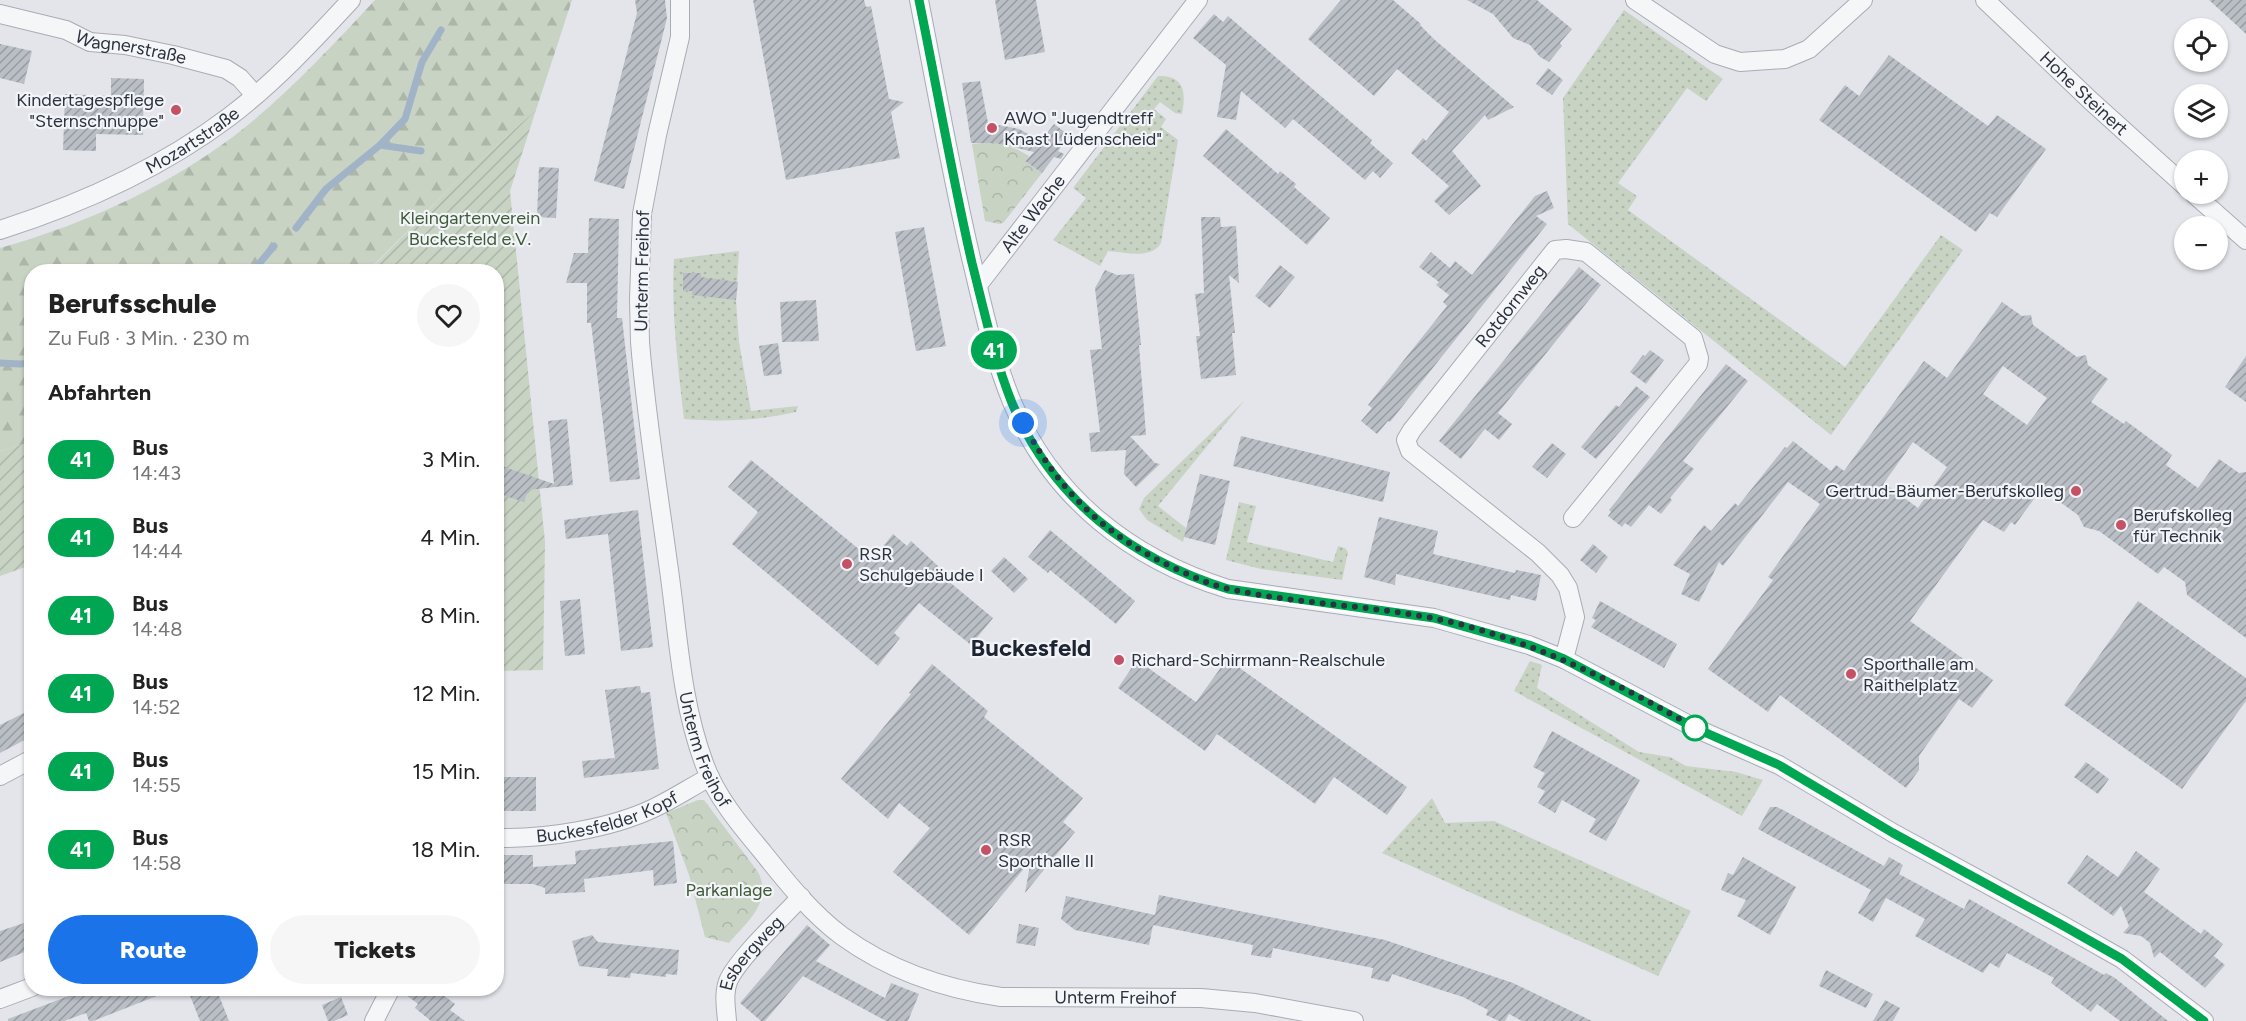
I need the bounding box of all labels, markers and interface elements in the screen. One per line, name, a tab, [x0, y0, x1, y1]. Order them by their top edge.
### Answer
map controls	[2174, 18, 2228, 270]
button: locate	[2174, 18, 2228, 72]
street label: Wagnerstraße	[72, 25, 189, 69]
street label: Hohe Steinert	[2035, 47, 2133, 140]
button: layers	[2174, 84, 2228, 138]
place label: Kindertagespflege "Sternschnuppe"	[16, 89, 164, 132]
street label: Mozartstraße	[142, 102, 244, 179]
marker: Kindertagespflege "Sternschnuppe"	[169, 103, 183, 117]
place label: AWO "Jugendtreff Knast Lüdenscheid"	[1004, 107, 1162, 150]
marker: AWO "Jugendtreff Knast Lüdenscheid"	[985, 121, 999, 135]
button: +	[2174, 150, 2228, 204]
street label: Alte Wache	[996, 170, 1070, 257]
park label: Kleingartenverein Buckesfeld e.V.	[400, 207, 540, 250]
street label: Unterm Freihof	[630, 209, 654, 332]
button: −	[2174, 216, 2228, 270]
street label: Rotdornweg	[1471, 260, 1550, 352]
button: heart	[417, 284, 480, 347]
text: Berufsschule	[48, 286, 217, 320]
text: Zu Fuß · 3 Min. · 230 m	[48, 326, 249, 350]
line badge: 41	[967, 330, 1021, 370]
text: 41	[983, 338, 1005, 363]
text: Abfahrten	[48, 379, 151, 406]
your location	[1008, 408, 1038, 438]
text: Bus	[132, 434, 168, 461]
text: 3 Min.	[422, 446, 480, 473]
text: 41	[70, 447, 92, 472]
text: 14:43	[132, 461, 181, 485]
place label: Gertrud-Bäumer-Berufskolleg	[1825, 480, 2064, 502]
marker: Gertrud-Bäumer-Berufskolleg	[2069, 484, 2083, 498]
place label: Berufskolleg für Technik	[2133, 504, 2232, 547]
text: Bus	[132, 512, 168, 539]
marker: Berufskolleg für Technik	[2114, 518, 2128, 532]
text: 4 Min.	[420, 524, 480, 551]
text: 41	[70, 525, 92, 550]
text: 14:44	[132, 539, 183, 563]
place label: RSR Schulgebäude I	[859, 543, 984, 586]
marker: RSR Schulgebäude I	[840, 557, 854, 571]
text: Bus	[132, 590, 168, 617]
text: 8 Min.	[420, 602, 480, 629]
text: 41	[70, 603, 92, 628]
text: 14:48	[132, 617, 182, 641]
district label: Buckesfeld	[971, 633, 1091, 662]
place label: Richard-Schirrmann-Realschule	[1131, 649, 1385, 671]
marker: Richard-Schirrmann-Realschule	[1112, 653, 1126, 667]
place label: Sporthalle am Raithelplatz	[1863, 653, 1974, 696]
marker: Sporthalle am Raithelplatz	[1844, 667, 1858, 681]
text: Bus	[132, 668, 168, 695]
text: 12 Min.	[413, 680, 480, 707]
text: 41	[70, 681, 92, 706]
street label: Unterm Freihof	[674, 690, 736, 812]
text: 14:52	[132, 695, 180, 719]
unlabelled marker	[1682, 715, 1708, 741]
text: Bus	[132, 746, 168, 773]
text: 15 Min.	[412, 758, 480, 785]
text: 41	[70, 759, 92, 784]
text: 14:55	[132, 773, 181, 797]
street label: Buckesfelder Kopf	[535, 786, 682, 848]
text: Bus	[132, 824, 168, 851]
place label: RSR Sporthalle II	[998, 829, 1094, 872]
text: 18 Min.	[411, 836, 480, 863]
text: 41	[70, 837, 92, 862]
marker: RSR Sporthalle II	[979, 843, 993, 857]
text: 14:58	[132, 851, 182, 875]
park label: Parkanlage	[686, 879, 773, 901]
street label: Esbergweg	[715, 911, 788, 993]
button: Route	[48, 915, 258, 984]
button: Tickets	[270, 915, 480, 984]
street label: Unterm Freihof	[1054, 986, 1177, 1009]

